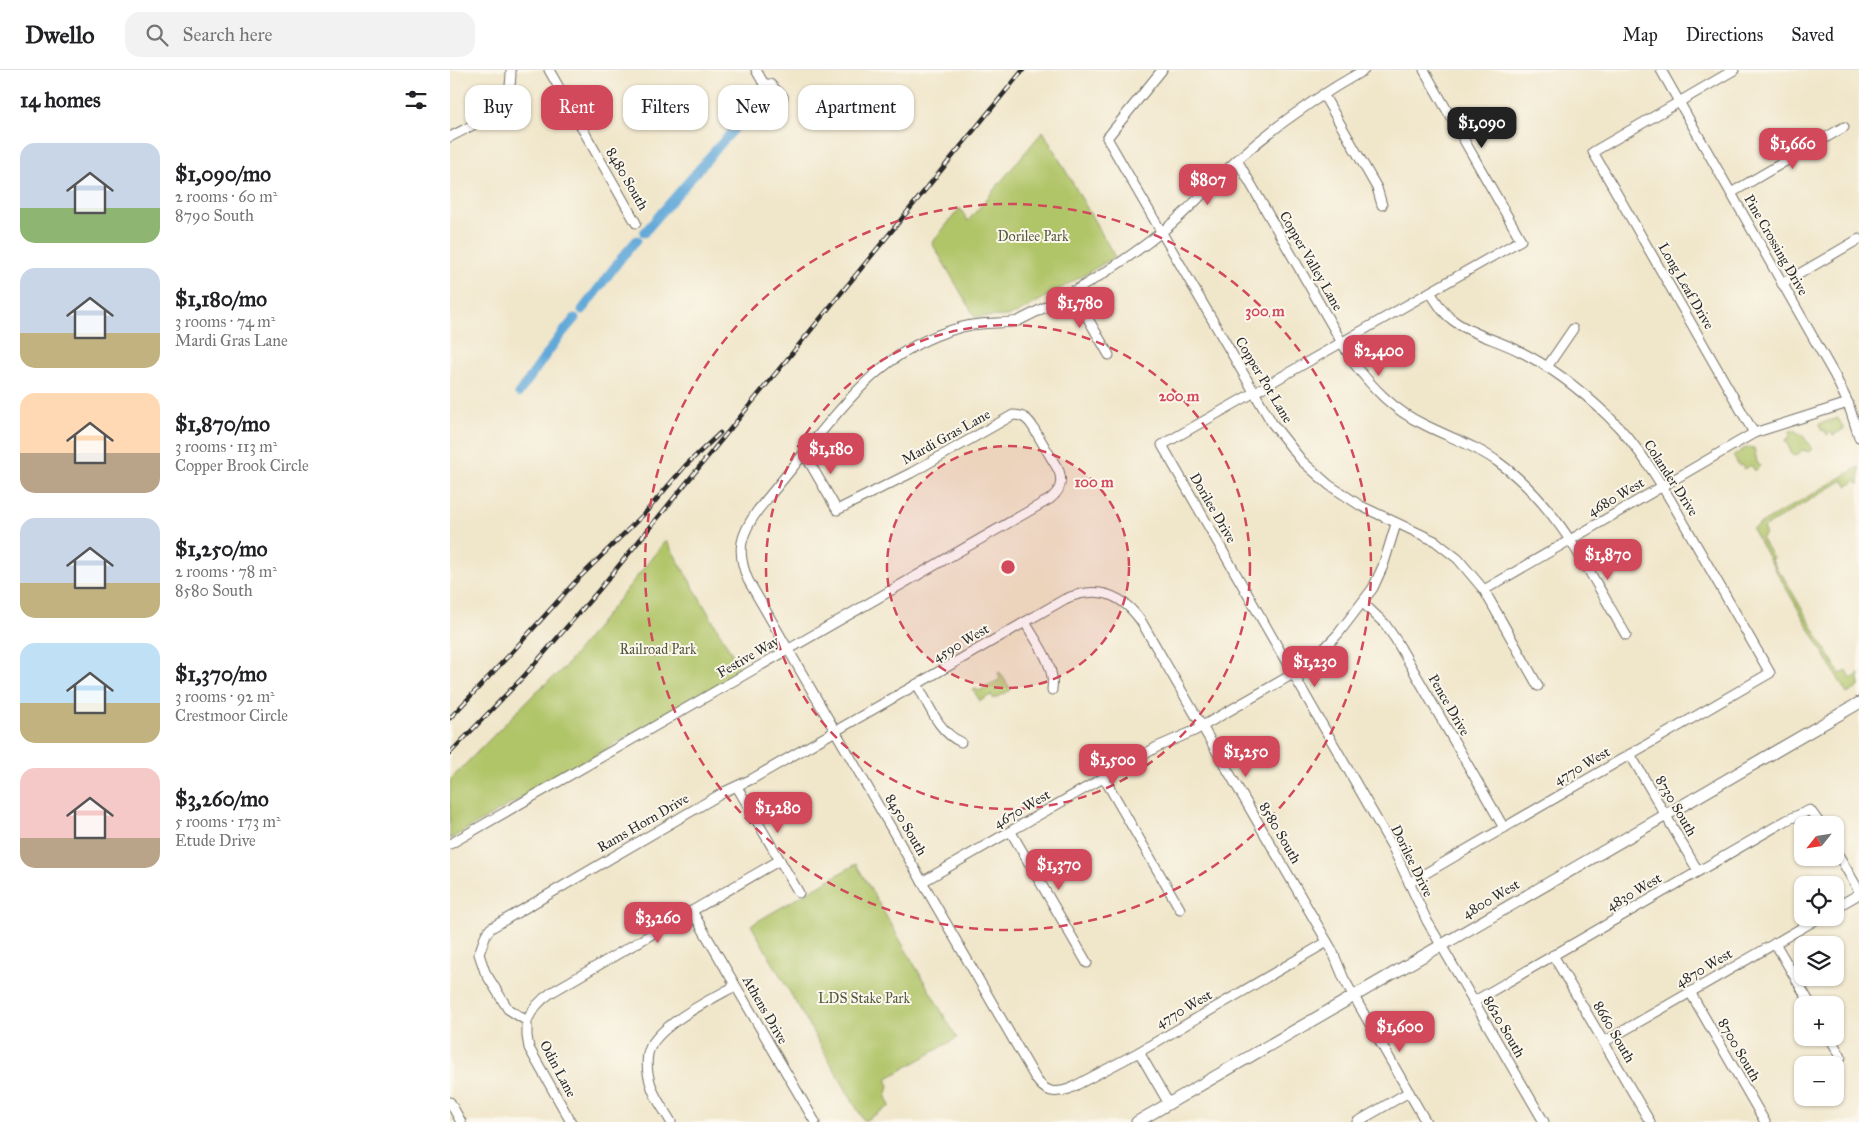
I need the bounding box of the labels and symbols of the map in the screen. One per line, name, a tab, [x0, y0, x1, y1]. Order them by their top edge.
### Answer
pin: $1,090	[1441, 106, 1523, 149]
pin: $1,660	[1752, 128, 1834, 170]
street label: 8480 South	[602, 145, 652, 213]
pin: $807	[1178, 164, 1238, 206]
street label: Pine Crossing Drive	[1740, 192, 1812, 299]
street label: Copper Valley Lane	[1276, 208, 1346, 314]
park label: Dorilee Park	[998, 228, 1069, 245]
street label: Long Leaf Drive	[1654, 240, 1718, 332]
pin: $1,780	[1039, 286, 1121, 329]
text: 300 m	[1245, 302, 1285, 321]
street label: Copper Pot Lane	[1232, 334, 1296, 426]
pin: $2,400	[1338, 334, 1420, 377]
text: 200 m	[1159, 387, 1200, 405]
street label: Mardi Gras Lane	[899, 406, 993, 468]
pin: $1,180	[790, 432, 872, 475]
street label: Colander Drive	[1640, 437, 1702, 519]
street label: Dorilee Drive	[1186, 470, 1240, 546]
text: 100 m	[1074, 473, 1114, 491]
street label: 4680 West	[1585, 474, 1647, 520]
pin: $1,870	[1567, 538, 1649, 581]
centre of rings	[999, 558, 1017, 576]
street label: 4590 West	[930, 620, 992, 666]
street label: Festive Way	[714, 632, 782, 682]
park label: Railroad Park	[619, 641, 697, 658]
pin: $1,230	[1274, 646, 1356, 688]
street label: Pence Drive	[1425, 671, 1473, 739]
pin: $1,250	[1205, 736, 1287, 778]
street label: 4770 West	[1551, 743, 1613, 789]
pin: $1,500	[1072, 744, 1154, 786]
street label: 8730 South	[1652, 773, 1700, 839]
street label: 4670 West	[991, 786, 1053, 832]
street label: Rams Horn Drive	[594, 790, 692, 856]
street label: 8450 South	[882, 791, 931, 859]
pin: $1,280	[737, 792, 819, 834]
street label: 8580 South	[1256, 799, 1304, 867]
north arrow	[1794, 816, 1844, 866]
street label: Dorilee Drive	[1387, 822, 1437, 900]
pin: $1,370	[1018, 848, 1100, 891]
street label: 4830 West	[1603, 869, 1665, 915]
street label: 4800 West	[1459, 876, 1523, 922]
pin: $3,260	[617, 902, 699, 944]
street label: 4870 West	[1673, 945, 1735, 991]
street label: Athens Drive	[738, 972, 791, 1047]
street label: 4770 West	[1153, 986, 1215, 1032]
park label: LDS Stake Park	[818, 990, 910, 1007]
street label: 8620 South	[1480, 993, 1528, 1061]
street label: 8660 South	[1590, 998, 1639, 1066]
pin: $1,600	[1359, 1010, 1441, 1053]
street label: 8700 South	[1714, 1016, 1764, 1085]
street label: Odin Lane	[536, 1038, 580, 1100]

